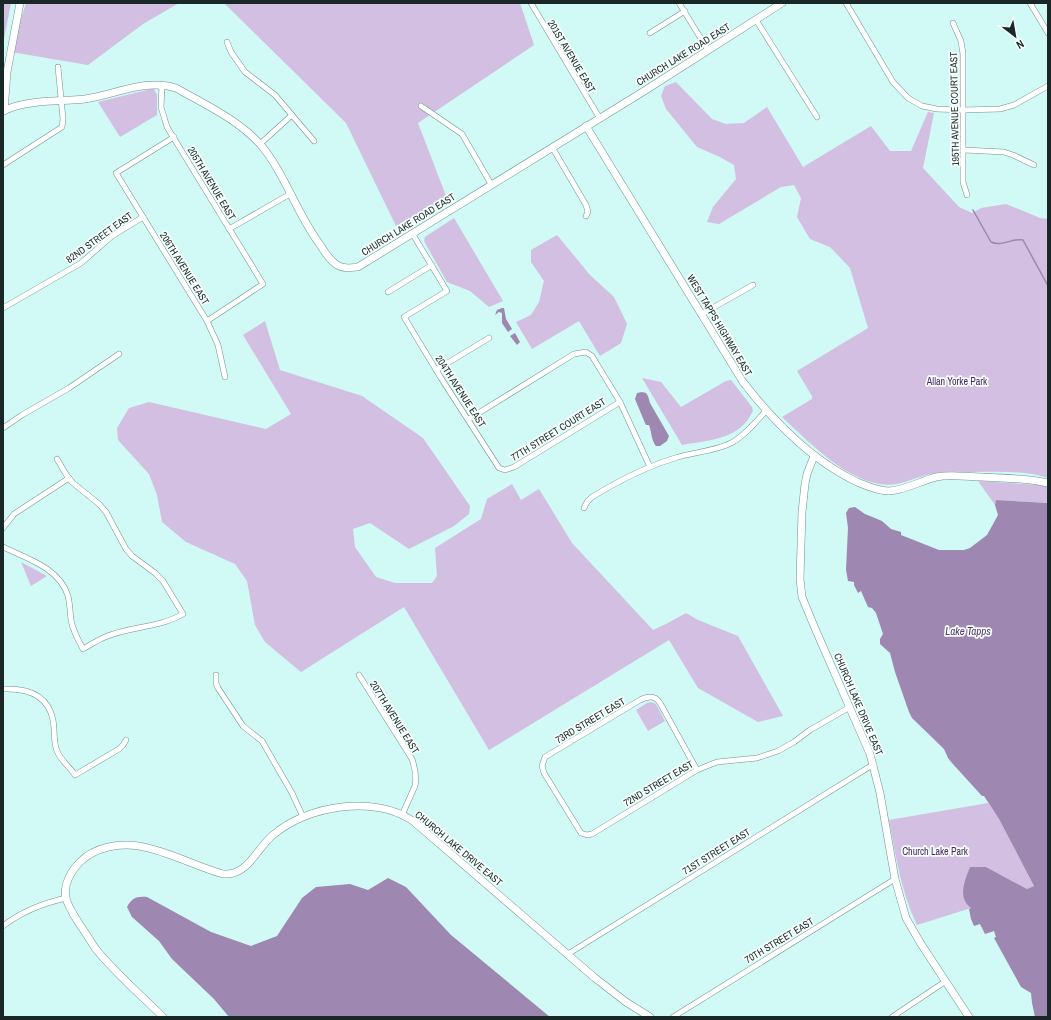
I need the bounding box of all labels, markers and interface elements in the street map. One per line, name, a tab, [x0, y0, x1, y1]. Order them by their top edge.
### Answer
north arrow	[995, 16, 1035, 56]
street label: 201ST AVENUE EAST	[545, 17, 598, 95]
street label: CHURCH LAKE ROAD EAST	[634, 20, 733, 89]
text: N	[1014, 37, 1027, 52]
street label: 195TH AVENUE COURT EAST	[947, 52, 962, 166]
street label: 205TH AVENUE EAST	[185, 144, 239, 222]
street label: CHURCH LAKE ROAD EAST	[359, 190, 458, 259]
street label: 82ND STREET EAST	[63, 209, 135, 266]
street label: 206TH AVENUE EAST	[157, 230, 212, 307]
street label: WEST TAPPS HIGHWAY EAST	[684, 272, 755, 378]
street label: 204TH AVENUE EAST	[432, 353, 489, 430]
park label: Allan Yorke Park	[926, 375, 988, 388]
street label: 77TH STREET COURT EAST	[508, 395, 608, 464]
water label: Lake Tapps	[945, 624, 991, 638]
street label: CHURCH LAKE DRIVE EAST	[831, 651, 886, 757]
street label: 207TH AVENUE EAST	[367, 679, 422, 756]
street label: 73RD STREET EAST	[553, 694, 628, 746]
street label: 72ND STREET EAST	[621, 757, 696, 809]
street label: CHURCH LAKE DRIVE EAST	[412, 808, 505, 889]
street label: 71ST STREET EAST	[680, 825, 753, 878]
park label: Church Lake Park	[902, 845, 969, 858]
street label: 70TH STREET EAST	[742, 915, 816, 966]

